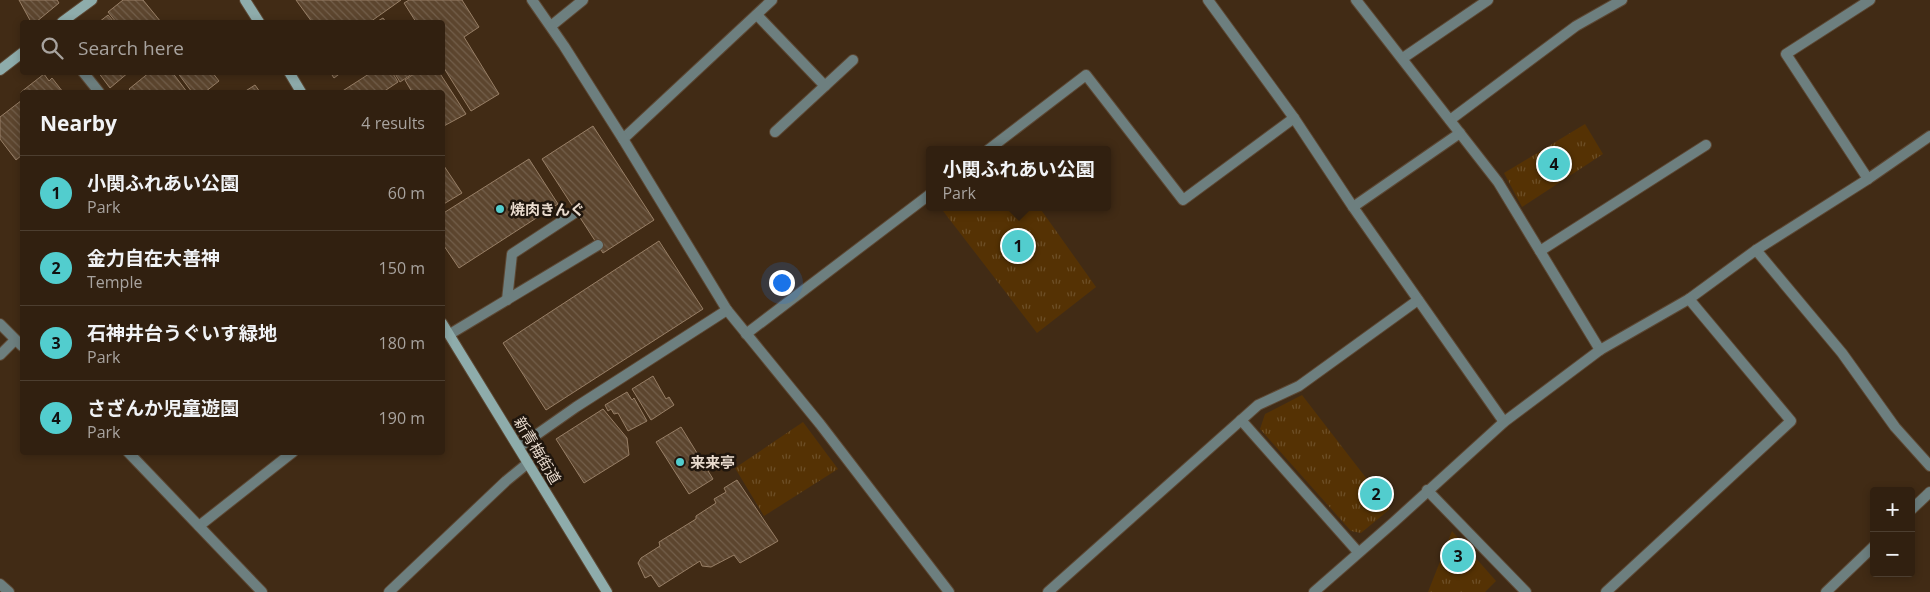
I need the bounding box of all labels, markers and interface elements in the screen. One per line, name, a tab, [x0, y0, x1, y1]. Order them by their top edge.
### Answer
search box	[20, 20, 445, 75]
icon: search	[38, 34, 66, 62]
text: Search here	[78, 35, 184, 61]
text: Nearby	[40, 109, 117, 137]
text: 4 results	[361, 112, 425, 134]
pin: 4	[1538, 145, 1570, 183]
popup	[926, 146, 1111, 211]
text: 小関ふれあい公園	[942, 156, 1095, 182]
text: 小関ふれあい公園	[87, 170, 239, 196]
text: 1	[51, 182, 61, 204]
text: 60 m	[388, 182, 425, 204]
text: Park	[942, 182, 976, 204]
text: Park	[87, 196, 120, 218]
place label: 焼肉きんぐ	[510, 199, 585, 219]
marker: 焼肉きんぐ	[494, 203, 506, 215]
pin: 1	[1002, 227, 1034, 265]
text: 金力自在大善神	[87, 245, 220, 271]
text: 2	[51, 257, 61, 279]
text: 150 m	[379, 257, 425, 279]
your location	[769, 270, 795, 296]
text: Temple	[87, 271, 142, 293]
text: 石神井台うぐいす緑地	[87, 320, 277, 346]
text: 3	[51, 332, 61, 354]
text: 180 m	[379, 332, 425, 354]
text: Park	[87, 346, 120, 368]
text: さざんか児童遊園	[87, 395, 239, 421]
text: 4	[51, 407, 61, 429]
text: 190 m	[379, 407, 425, 429]
street label: 新青梅街道	[510, 413, 566, 487]
text: Park	[87, 421, 120, 443]
place label: 来来亭	[690, 452, 735, 472]
marker: 来来亭	[674, 456, 686, 468]
pin: 2	[1360, 475, 1392, 513]
map controls	[1870, 487, 1915, 577]
button: +	[1870, 487, 1915, 532]
button: −	[1870, 532, 1915, 577]
pin: 3	[1442, 537, 1474, 575]

